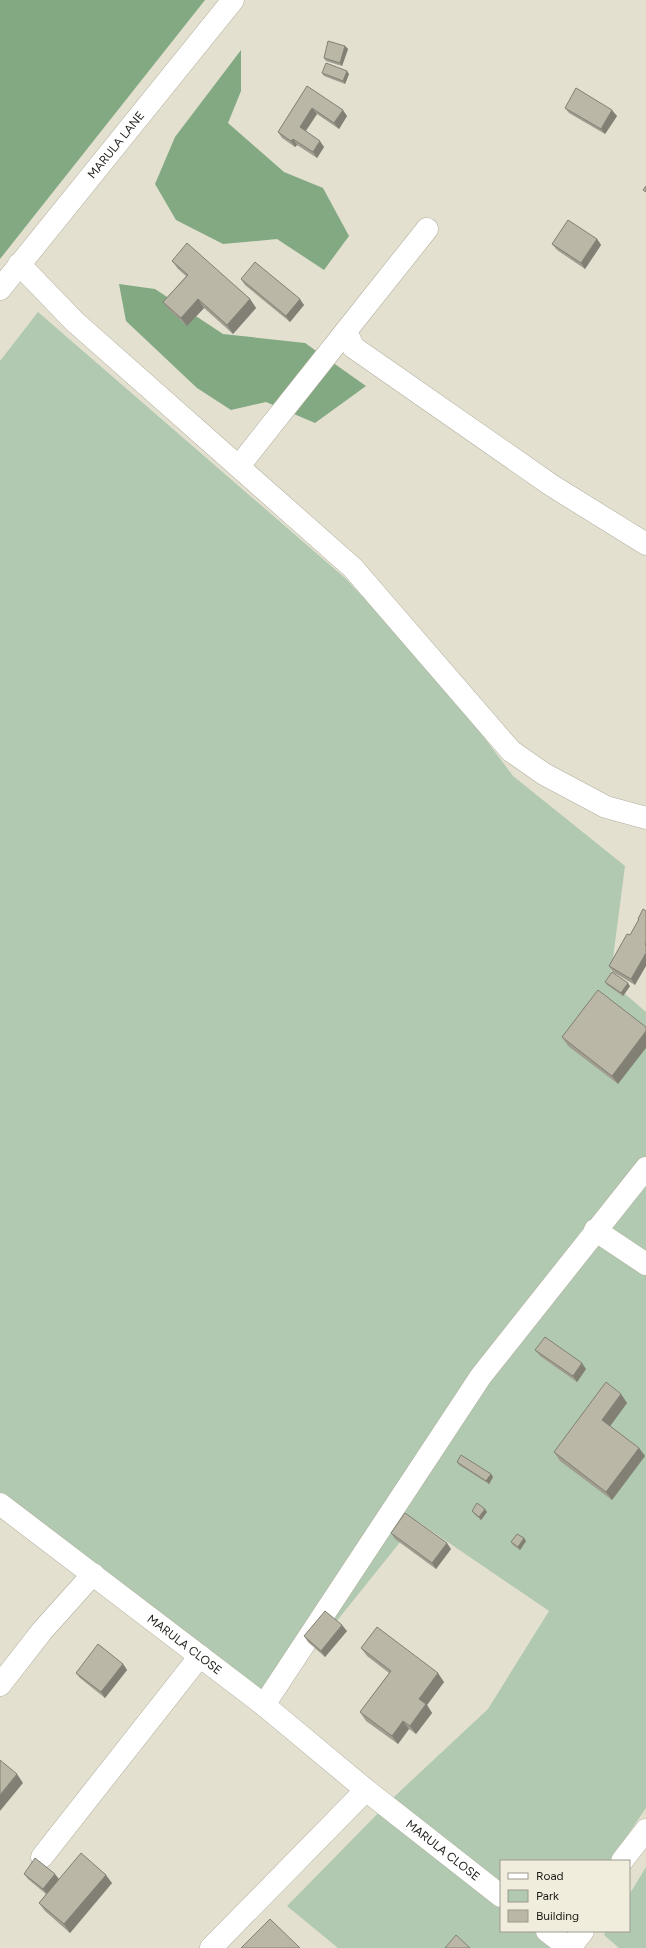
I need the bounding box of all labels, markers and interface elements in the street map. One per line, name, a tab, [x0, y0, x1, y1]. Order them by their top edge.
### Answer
street label: MARULA LANE	[85, 109, 147, 181]
street label: MARULA CLOSE	[145, 1612, 225, 1677]
street label: MARULA CLOSE	[403, 1817, 483, 1884]
legend	[500, 1860, 630, 1932]
text: Road	[536, 1869, 564, 1883]
text: Park	[536, 1889, 559, 1903]
text: Building	[536, 1909, 579, 1923]

